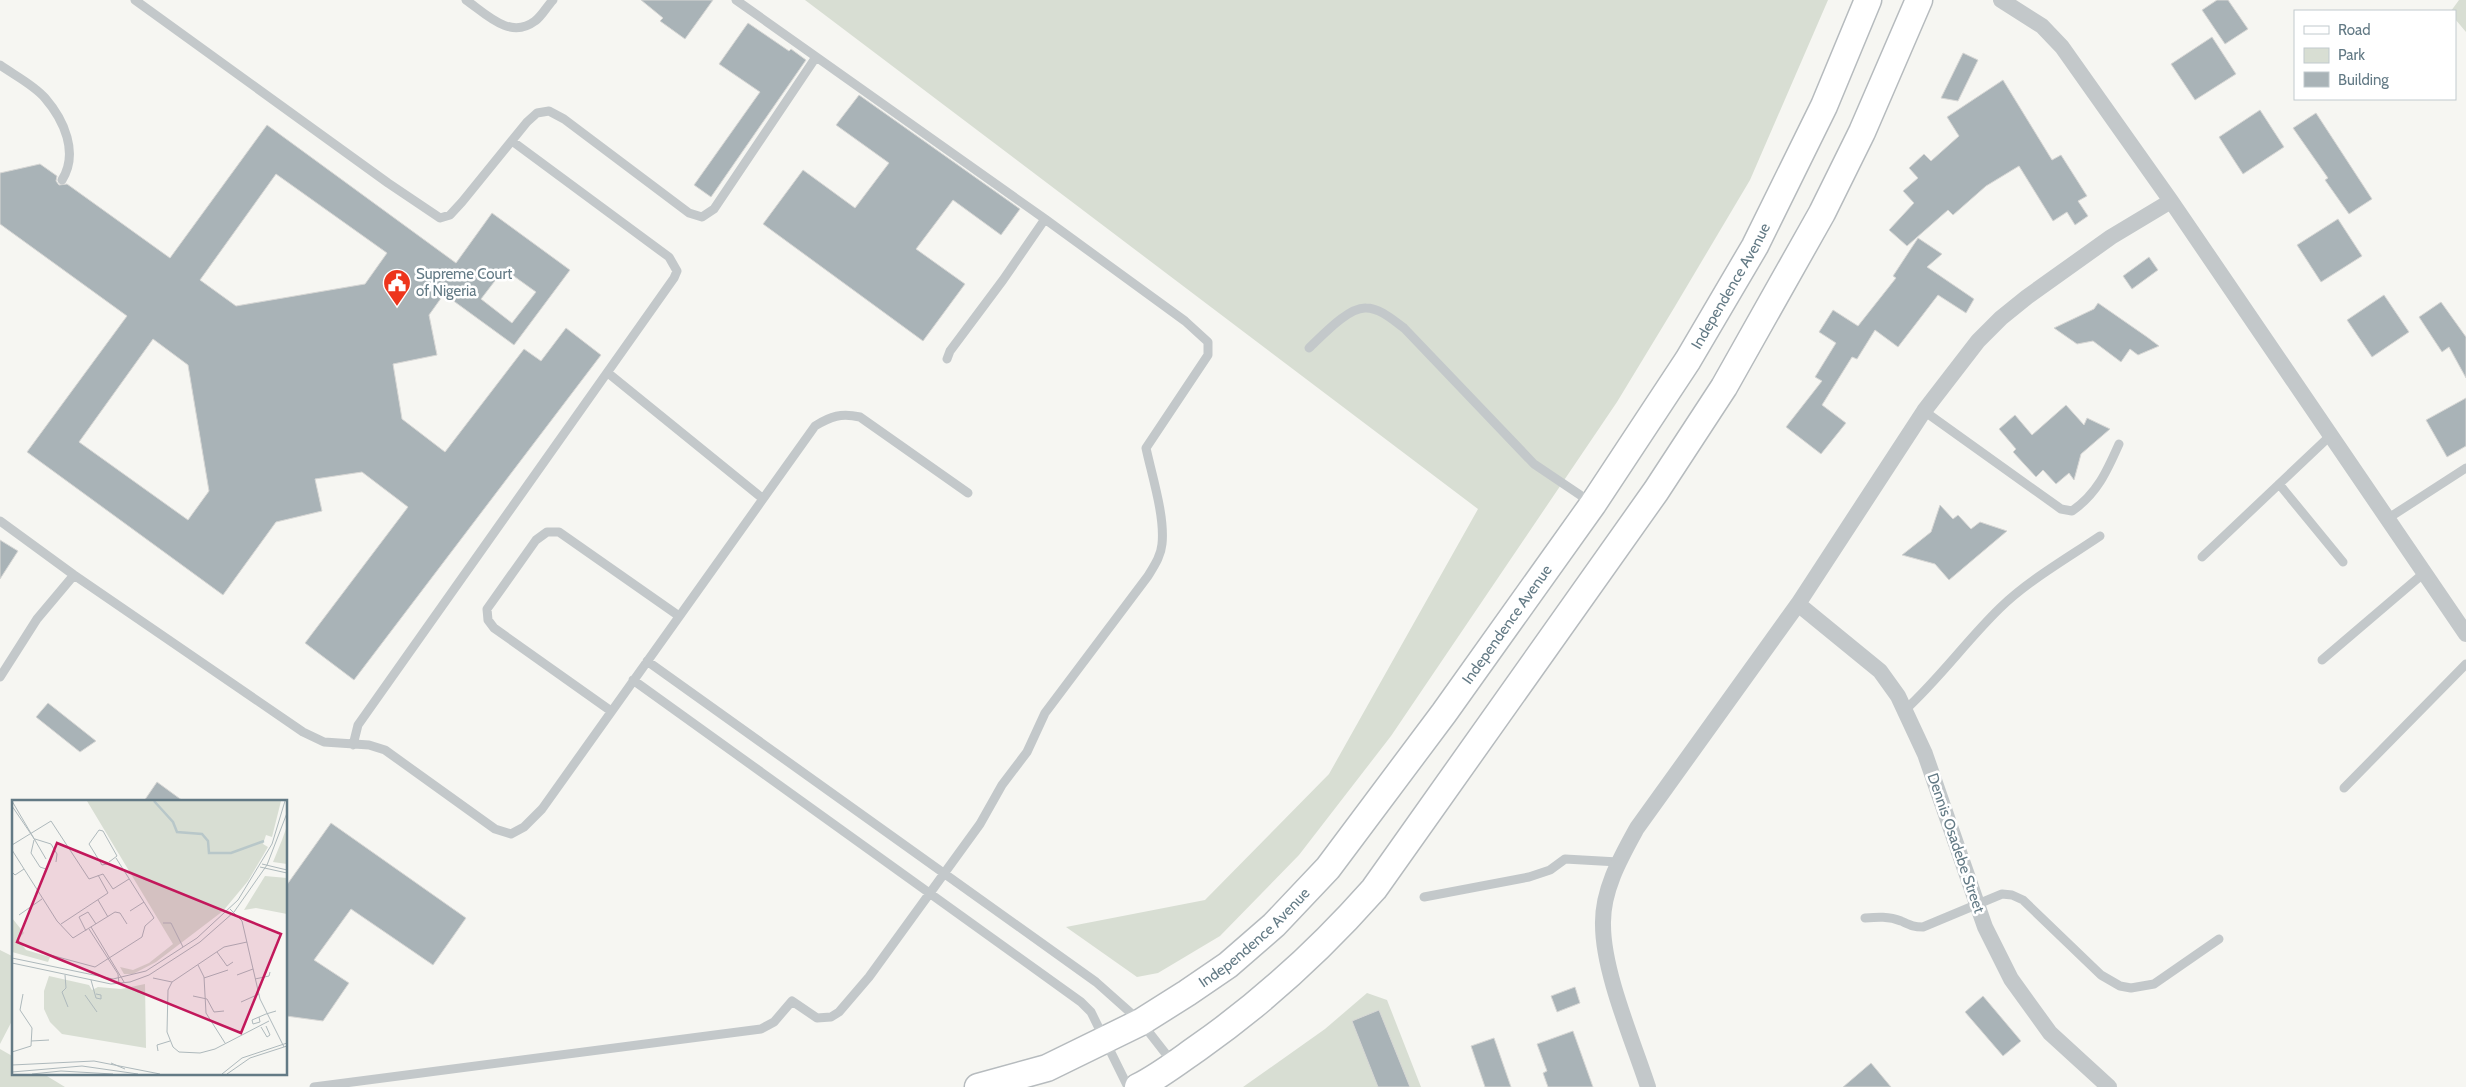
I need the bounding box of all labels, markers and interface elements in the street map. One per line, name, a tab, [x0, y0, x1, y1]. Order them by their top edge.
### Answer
legend	[2294, 10, 2456, 100]
text: Road	[2338, 21, 2371, 39]
text: Park	[2338, 46, 2365, 64]
text: Building	[2338, 71, 2389, 89]
street label: Independence Avenue	[1687, 220, 1774, 352]
place label: Supreme Court of Nigeria	[416, 265, 512, 300]
public building icon: Supreme Court of Nigeria	[382, 268, 412, 307]
street label: Independence Avenue	[1458, 561, 1556, 688]
street label: Dennis Osadebe Street	[1924, 771, 1988, 915]
inset map	[12, 800, 288, 1074]
street label: Independence Avenue	[1195, 884, 1314, 991]

